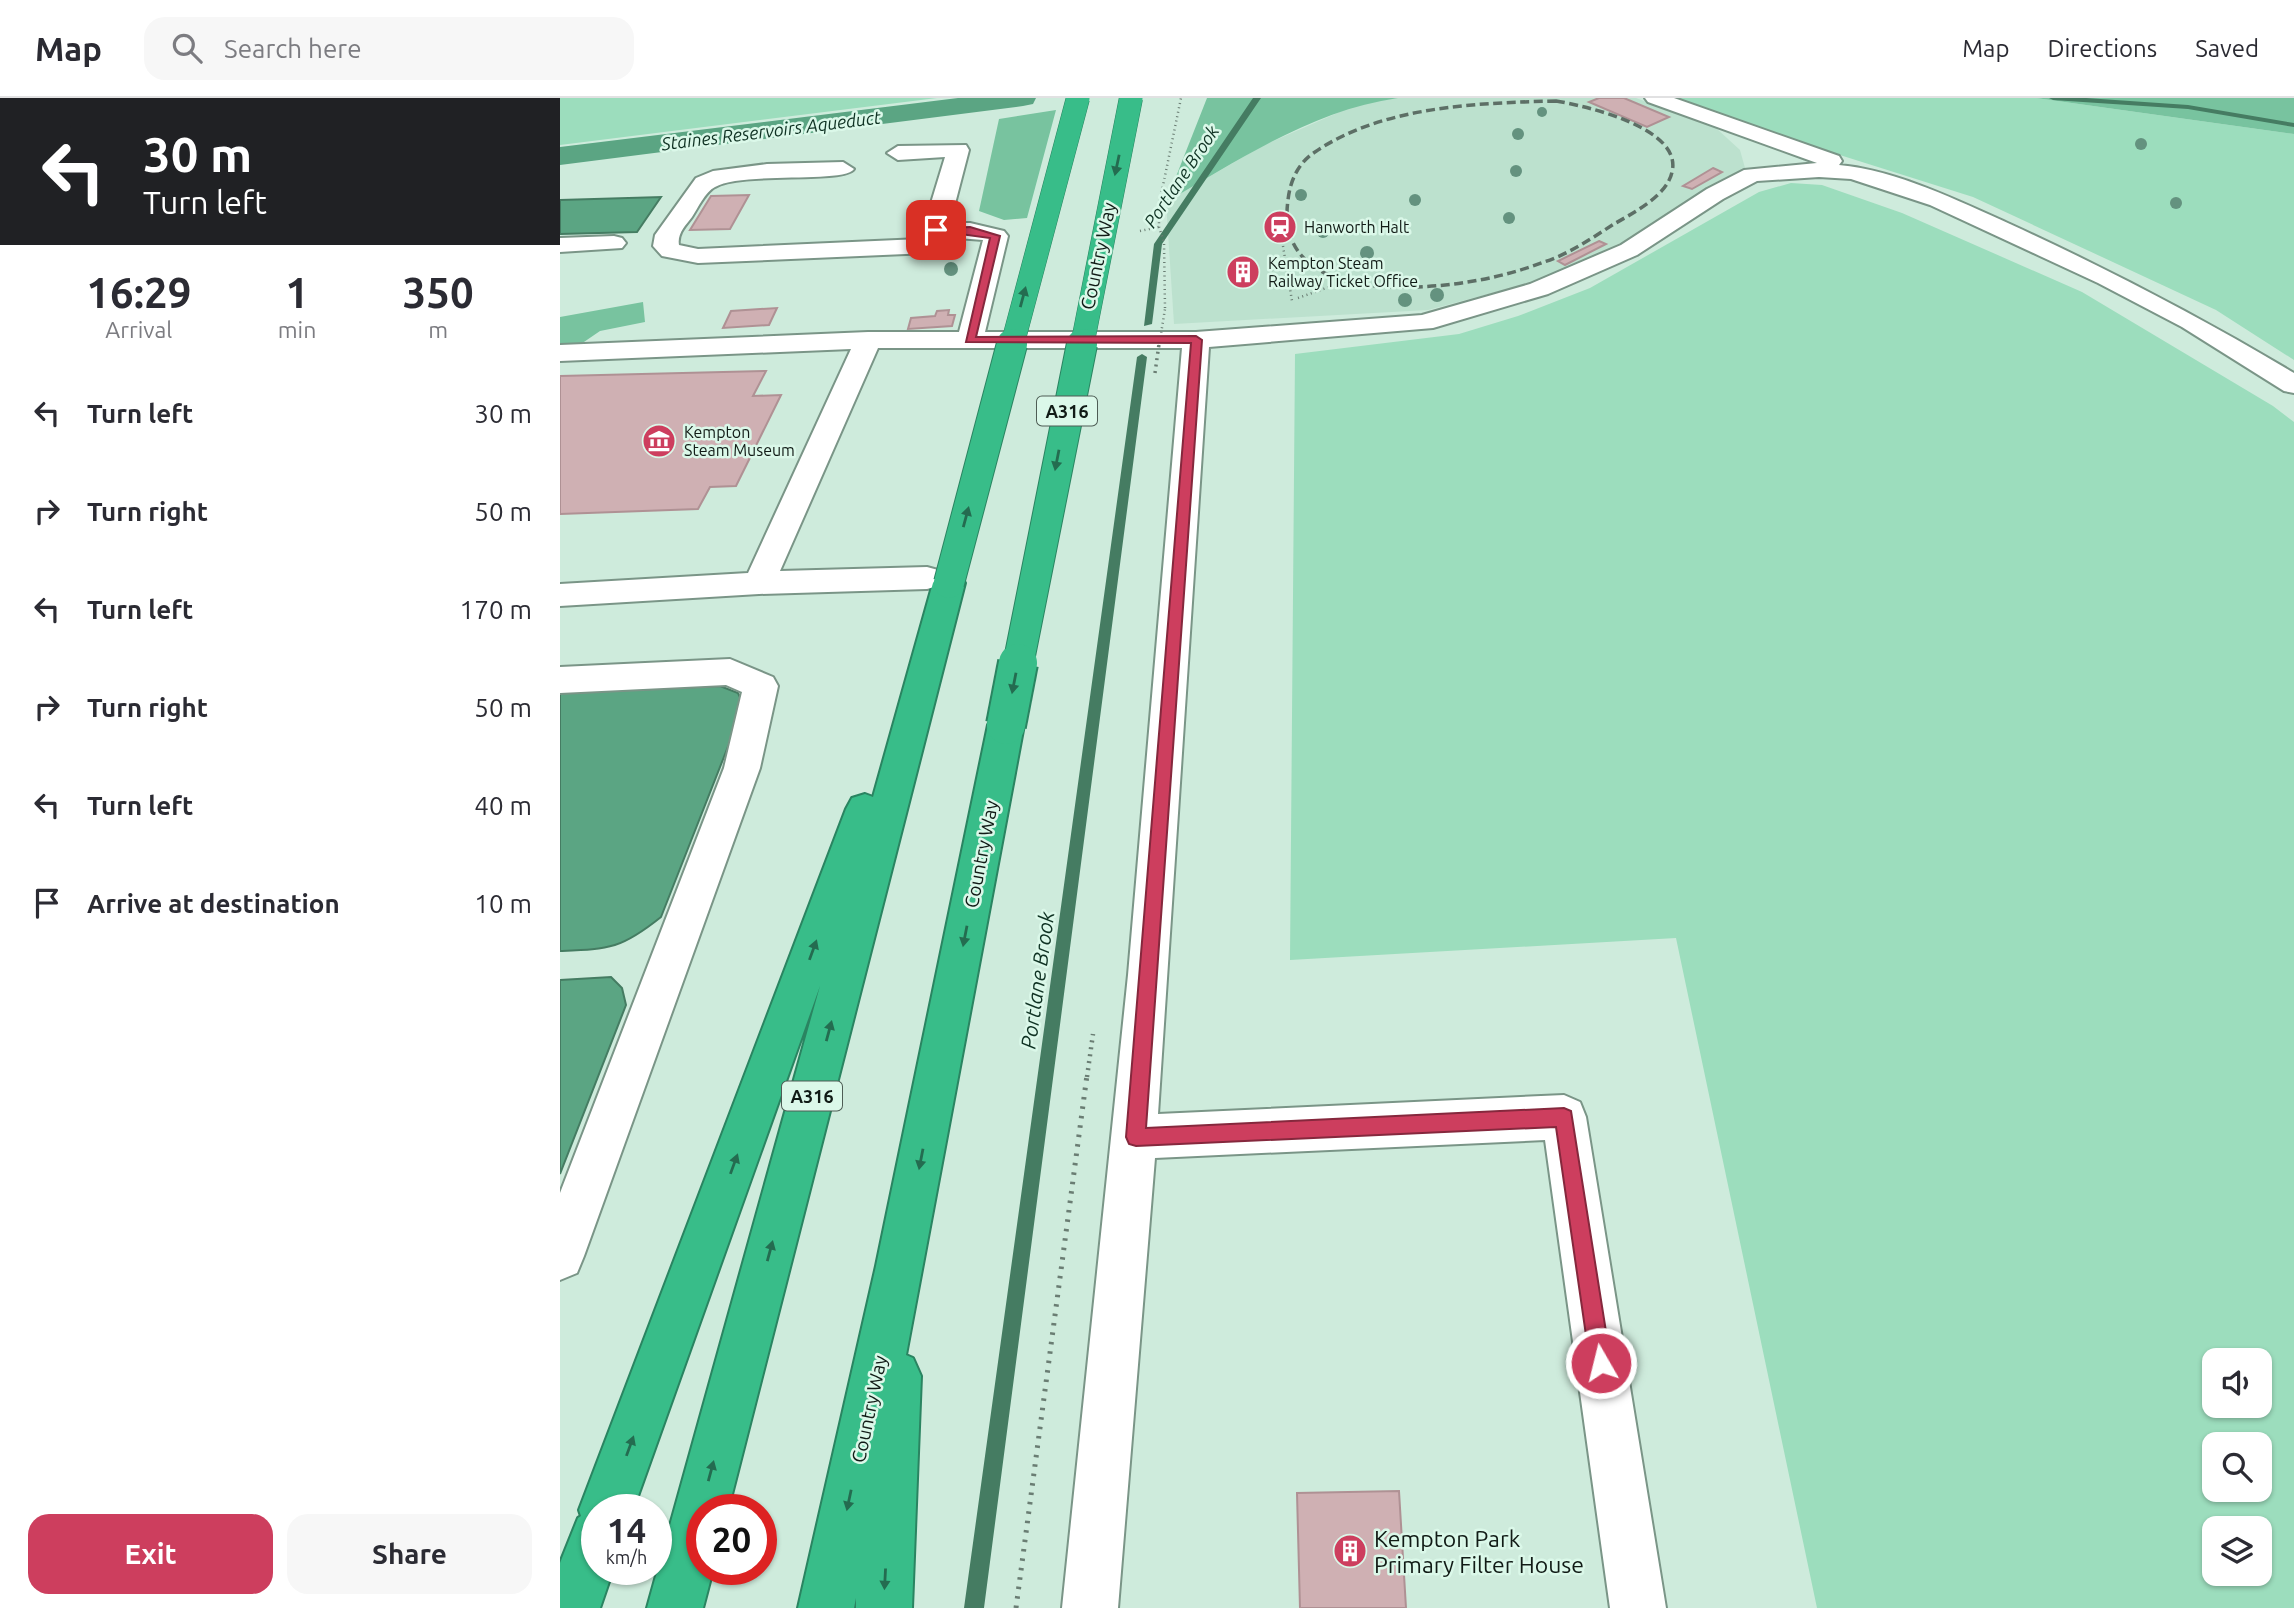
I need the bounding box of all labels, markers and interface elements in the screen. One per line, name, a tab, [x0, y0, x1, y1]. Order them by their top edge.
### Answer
search box	[144, 17, 634, 80]
icon: search	[168, 29, 206, 67]
text: Map	[35, 30, 102, 67]
text: Search here	[224, 34, 362, 63]
text: Map	[1962, 35, 2009, 62]
text: Directions	[2047, 35, 2157, 62]
text: Saved	[2195, 35, 2259, 62]
water label: Staines Reservoirs Aqueduct	[659, 106, 883, 154]
water label: Portlane Brook	[1140, 121, 1223, 231]
icon: left	[28, 126, 119, 217]
text: 30 m	[143, 126, 252, 181]
one-way arrow	[1111, 154, 1122, 176]
text: Turn left	[143, 184, 267, 220]
pin	[906, 200, 966, 260]
street label: Country Way	[1076, 200, 1120, 312]
station icon: Hanworth Halt	[1261, 208, 1299, 246]
icon: arrive	[917, 211, 955, 249]
place label: Hanworth Halt	[1304, 218, 1410, 236]
building icon: Kempton Steam Railway Ticket Office	[1224, 253, 1262, 291]
place label: Kempton Steam Railway Ticket Office	[1268, 254, 1418, 290]
text: 16:29	[86, 269, 191, 316]
text: 1	[285, 269, 309, 316]
text: 350	[403, 269, 474, 316]
one-way arrow	[1018, 286, 1029, 308]
text: Arrival	[105, 317, 172, 342]
text: min	[278, 317, 316, 342]
text: m	[428, 317, 448, 342]
icon: left	[28, 394, 66, 432]
road number: A316	[1037, 396, 1097, 426]
text: Turn left	[87, 399, 193, 428]
text: 30 m	[474, 399, 532, 428]
museum icon: Kempton Steam Museum	[640, 422, 678, 460]
place label: Kempton Steam Museum	[684, 423, 795, 459]
one-way arrow	[1052, 449, 1063, 471]
icon: right	[28, 492, 66, 530]
text: Turn right	[87, 497, 208, 526]
text: 50 m	[474, 497, 532, 526]
one-way arrow	[961, 506, 972, 528]
icon: left	[28, 590, 66, 628]
text: Turn left	[87, 595, 193, 624]
text: 170 m	[460, 595, 532, 624]
one-way arrow	[1009, 672, 1020, 694]
icon: right	[28, 688, 66, 726]
text: Turn right	[87, 693, 208, 722]
text: 50 m	[474, 693, 532, 722]
icon: left	[28, 786, 66, 824]
text: Turn left	[87, 791, 193, 820]
text: 40 m	[474, 791, 532, 820]
street label: Country Way	[960, 798, 1002, 910]
icon: arrive	[28, 884, 66, 922]
text: Arrive at destination	[87, 889, 340, 918]
text: 10 m	[474, 889, 532, 918]
water label: Portlane Brook	[1015, 910, 1059, 1050]
one-way arrow	[959, 925, 970, 947]
one-way arrow	[808, 940, 819, 961]
one-way arrow	[824, 1020, 835, 1042]
road number: A316	[782, 1082, 842, 1111]
one-way arrow	[916, 1148, 927, 1170]
one-way arrow	[729, 1153, 740, 1174]
one-way arrow	[765, 1240, 776, 1262]
position arrow	[1564, 1326, 1638, 1400]
map controls	[2202, 1348, 2272, 1586]
button: sound	[2202, 1348, 2272, 1418]
street label: Country Way	[847, 1353, 891, 1465]
button: search	[2202, 1432, 2272, 1502]
one-way arrow	[625, 1436, 636, 1457]
one-way arrow	[707, 1460, 717, 1481]
one-way arrow	[844, 1489, 855, 1511]
speed limit sign: 20	[686, 1494, 777, 1585]
text: 14	[607, 1510, 646, 1550]
button: Exit	[28, 1514, 273, 1594]
button: Share	[287, 1514, 532, 1594]
button: layers	[2202, 1516, 2272, 1586]
place label: Kempton Park Primary Filter House	[1374, 1526, 1584, 1577]
building icon: Kempton Park Primary Filter House	[1331, 1532, 1369, 1570]
text: km/h	[606, 1547, 647, 1567]
one-way arrow	[880, 1568, 891, 1590]

